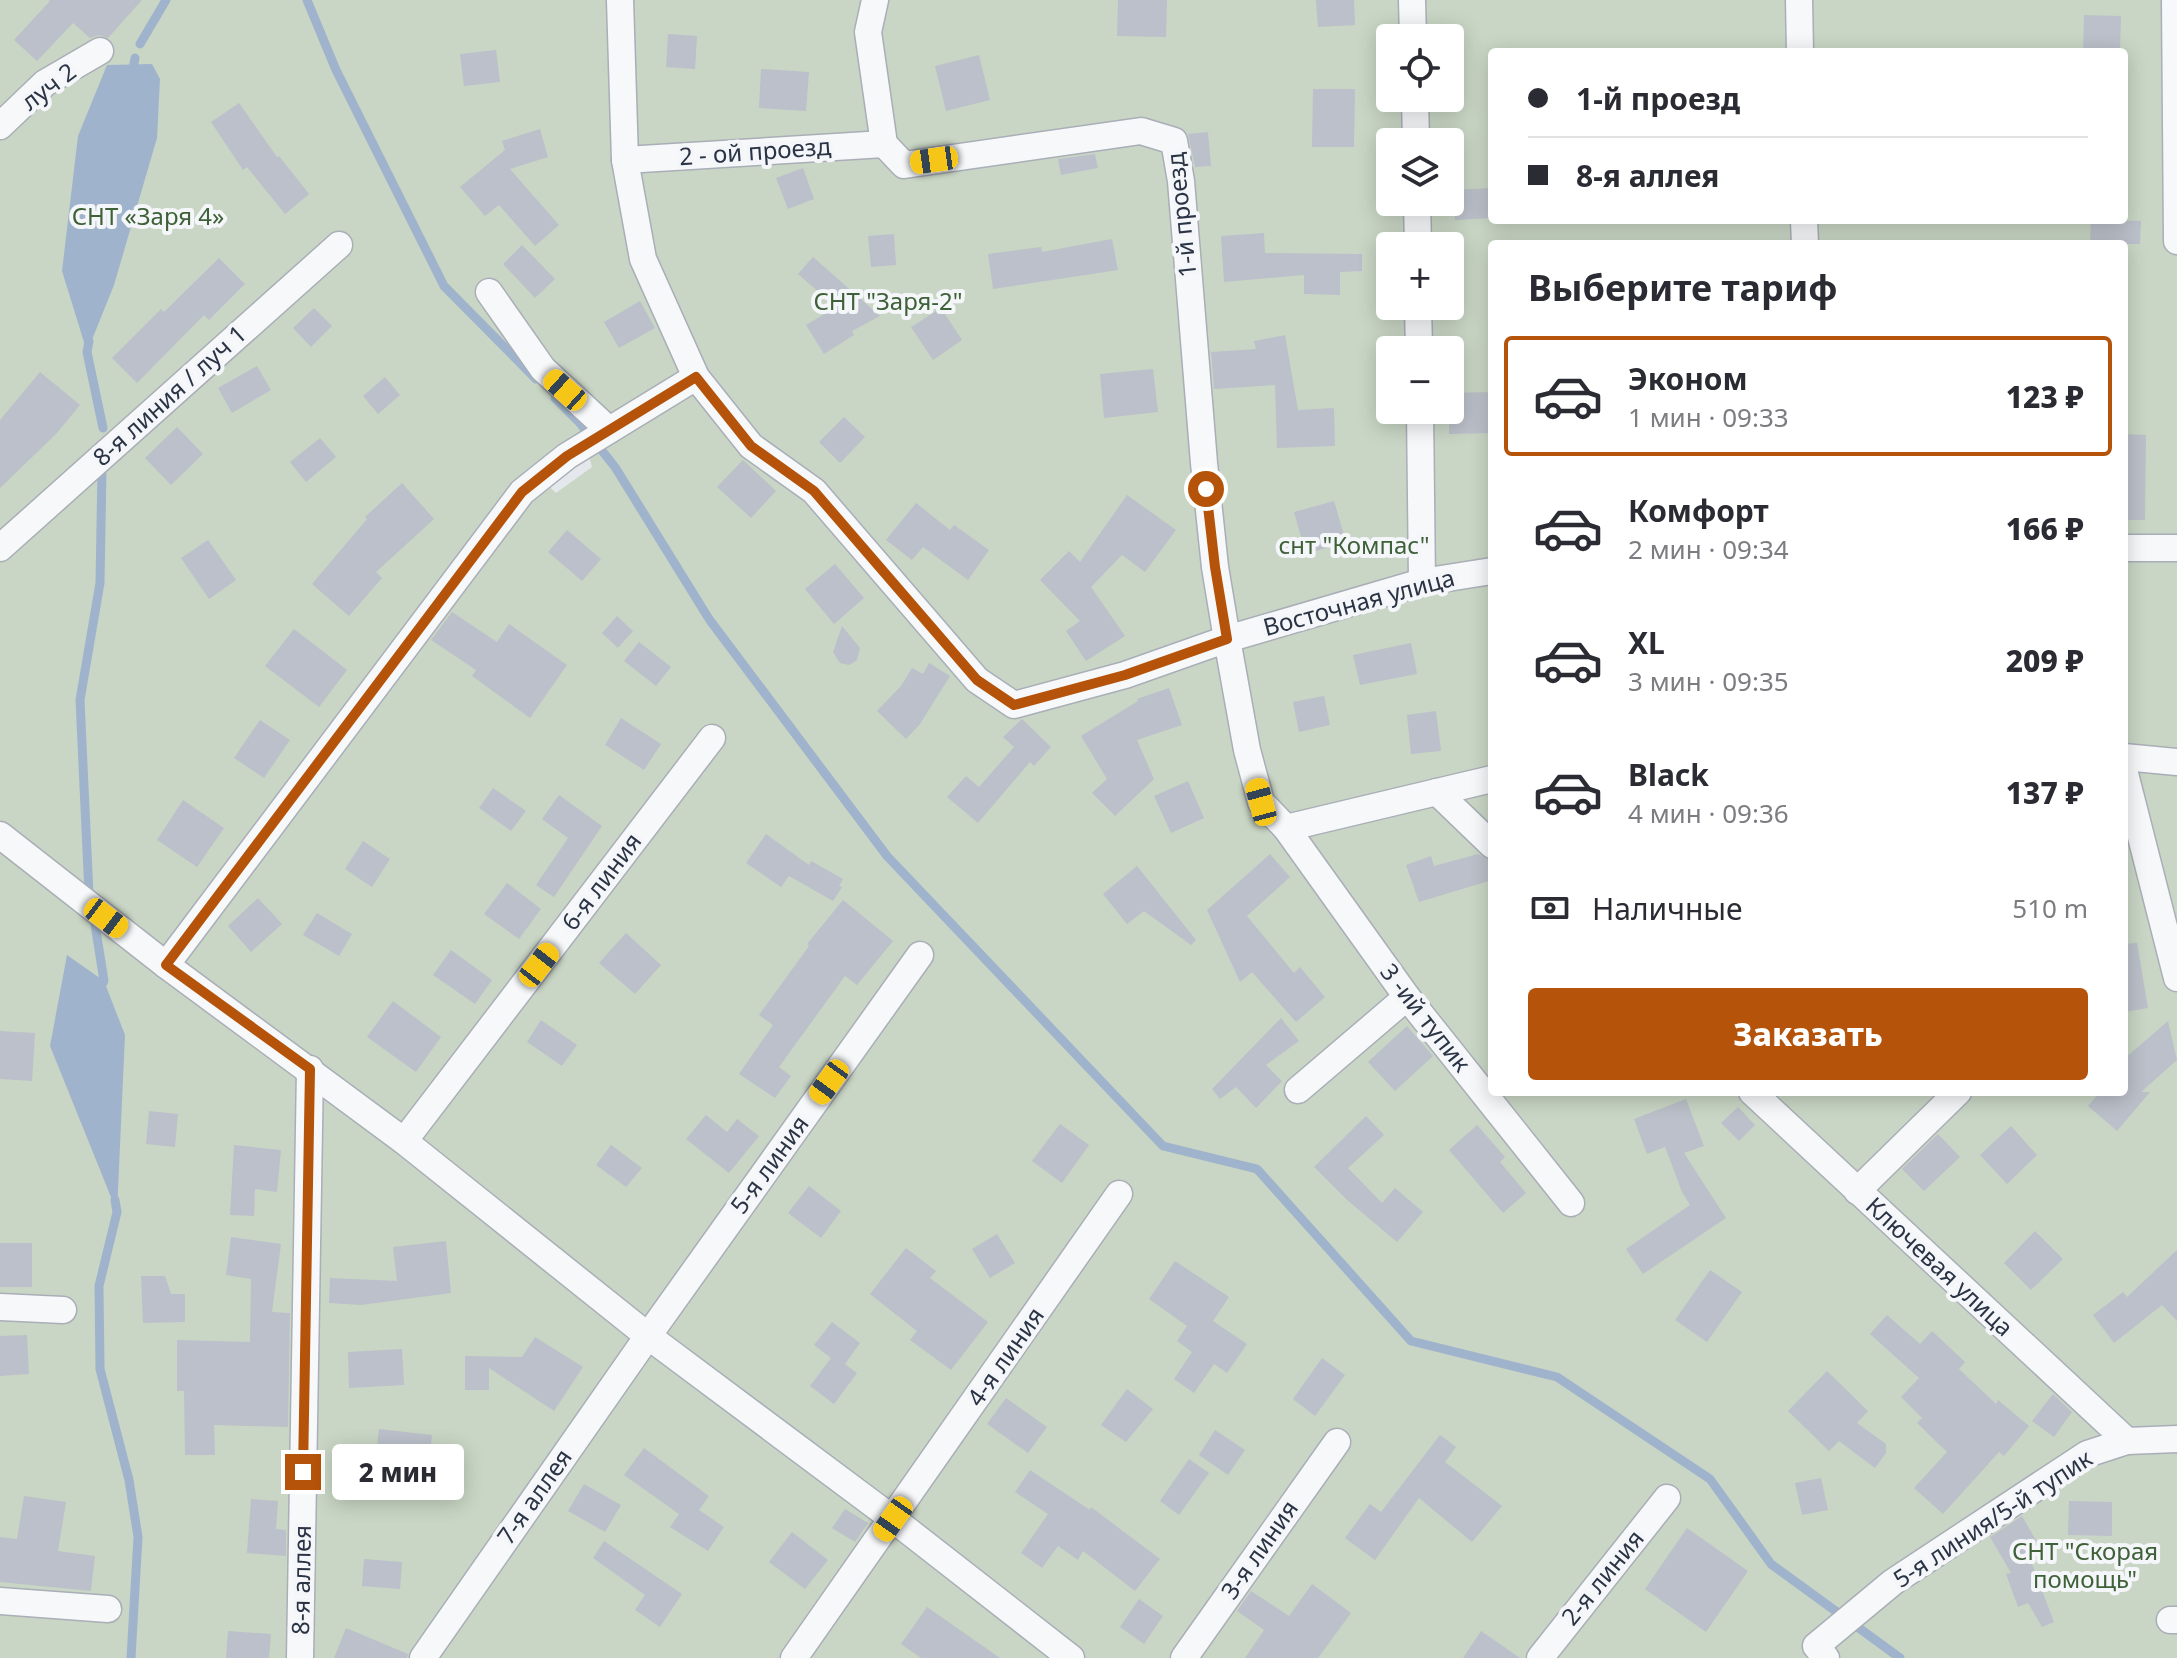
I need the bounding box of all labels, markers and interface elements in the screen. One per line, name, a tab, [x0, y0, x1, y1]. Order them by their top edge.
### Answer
map controls	[1376, 24, 1464, 424]
button: locate	[1376, 24, 1464, 112]
street label: луч 2	[14, 54, 82, 117]
text: 1-й проезд	[1576, 78, 1740, 119]
button: layers	[1376, 128, 1464, 216]
street label: 2 - ой проезд	[678, 129, 832, 172]
car	[909, 145, 959, 175]
street label: 1-й проезд	[1157, 151, 1203, 279]
text: 8-я аллея	[1576, 155, 1719, 196]
park label: СНТ «Заря 4»	[72, 199, 224, 232]
button: +	[1376, 232, 1464, 320]
text: Выберите тариф	[1528, 263, 1837, 312]
park label: СНТ "Заря-2"	[813, 284, 963, 317]
street label: 8-я линия / луч 1	[85, 317, 253, 473]
button: −	[1376, 336, 1464, 424]
text: Эконом	[1628, 358, 1748, 399]
icon: car	[1532, 360, 1604, 432]
car	[539, 365, 591, 415]
text: 123 ₽	[2006, 376, 2084, 417]
text: 1 мин · 09:33	[1628, 399, 1789, 435]
route start	[1188, 471, 1224, 507]
text: Комфорт	[1628, 490, 1769, 531]
icon: car	[1532, 492, 1604, 564]
text: 166 ₽	[2006, 508, 2084, 549]
park label: снт "Компас"	[1279, 528, 1429, 561]
text: 2 мин · 09:34	[1628, 531, 1789, 567]
street label: Восточная улица	[1259, 560, 1458, 643]
text: XL	[1628, 622, 1665, 663]
icon: car	[1532, 624, 1604, 696]
text: 209 ₽	[2006, 640, 2084, 681]
text: 3 мин · 09:35	[1628, 663, 1789, 699]
text: Black	[1628, 754, 1709, 795]
icon: car	[1532, 756, 1604, 828]
text: 137 ₽	[2006, 772, 2084, 813]
car	[1243, 776, 1279, 828]
text: 4 мин · 09:36	[1628, 795, 1789, 831]
street label: 6-я линия	[553, 826, 648, 937]
icon: cash	[1528, 886, 1572, 930]
text: Наличные	[1592, 888, 1743, 929]
text: 510 m	[2012, 890, 2088, 926]
car	[80, 894, 132, 942]
car	[515, 939, 563, 991]
street label: 3 -ий тупик	[1373, 956, 1479, 1078]
button: Заказать	[1528, 988, 2088, 1080]
car	[805, 1056, 853, 1108]
street label: 5-я линия	[722, 1108, 816, 1220]
street label: Ключевая улица	[1859, 1189, 2021, 1343]
street label: 4-я линия	[959, 1300, 1051, 1412]
street label: 5-я линия/5-й тупик	[1886, 1441, 2098, 1595]
street label: 7-я аллея	[489, 1442, 579, 1551]
callout: 2 мин	[331, 1444, 463, 1500]
route end	[285, 1454, 321, 1490]
text: 2 мин	[359, 1454, 437, 1490]
car	[869, 1492, 917, 1546]
street label: 3-я линия	[1213, 1493, 1305, 1605]
street label: 2-я линия	[1553, 1522, 1651, 1632]
street label: 8-я аллея	[283, 1525, 318, 1635]
park label: СНТ "Скорая помощь"	[2012, 1534, 2158, 1595]

